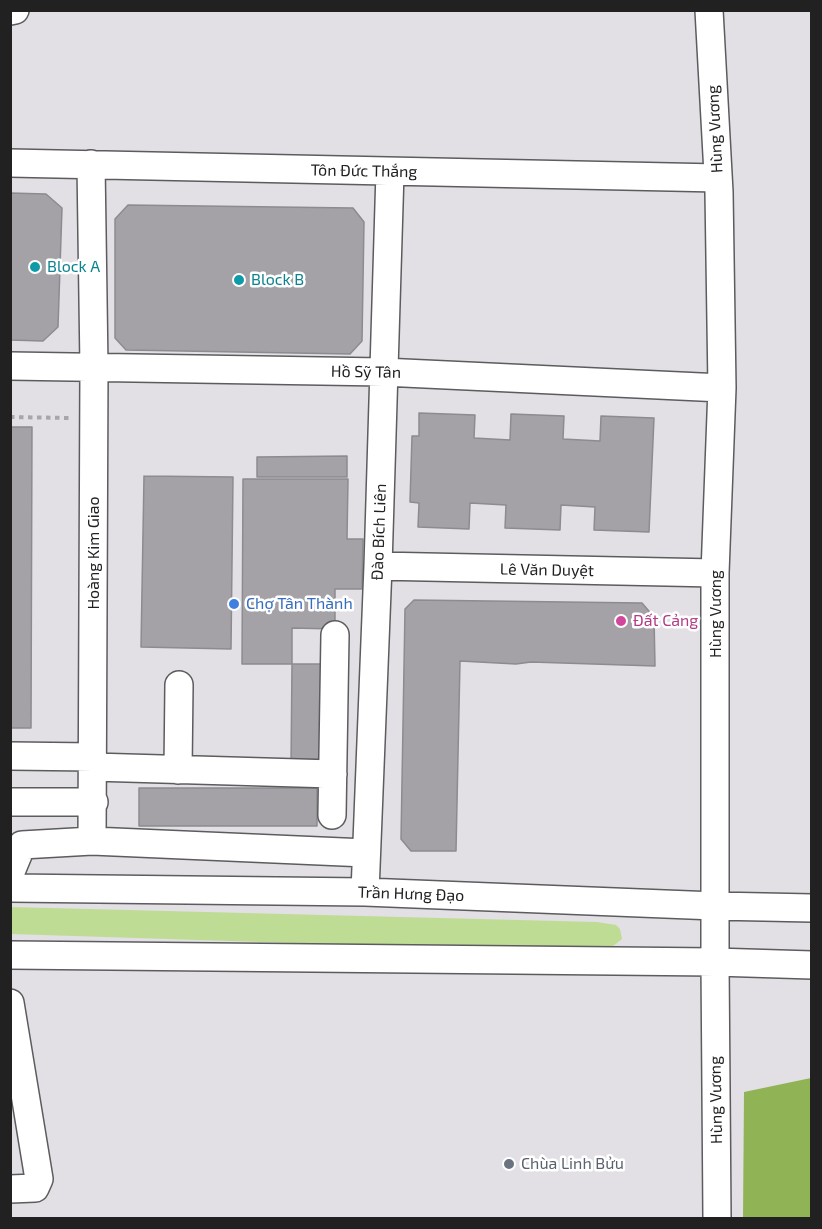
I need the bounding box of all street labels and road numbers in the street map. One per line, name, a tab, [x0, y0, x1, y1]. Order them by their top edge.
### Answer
street label: Hùng Vương	[703, 85, 727, 173]
street label: Tôn Đức Thắng	[310, 160, 418, 182]
street label: Hồ Sỹ Tân	[331, 362, 401, 382]
street label: Đào Bích Liên	[368, 483, 390, 581]
street label: Hoàng Kim Giao	[84, 496, 104, 610]
street label: Lê Văn Duyệt	[500, 560, 594, 580]
street label: Hùng Vương	[706, 570, 726, 658]
street label: Trần Hưng Đạo	[357, 883, 465, 905]
street label: Hùng Vương	[706, 1056, 726, 1144]

